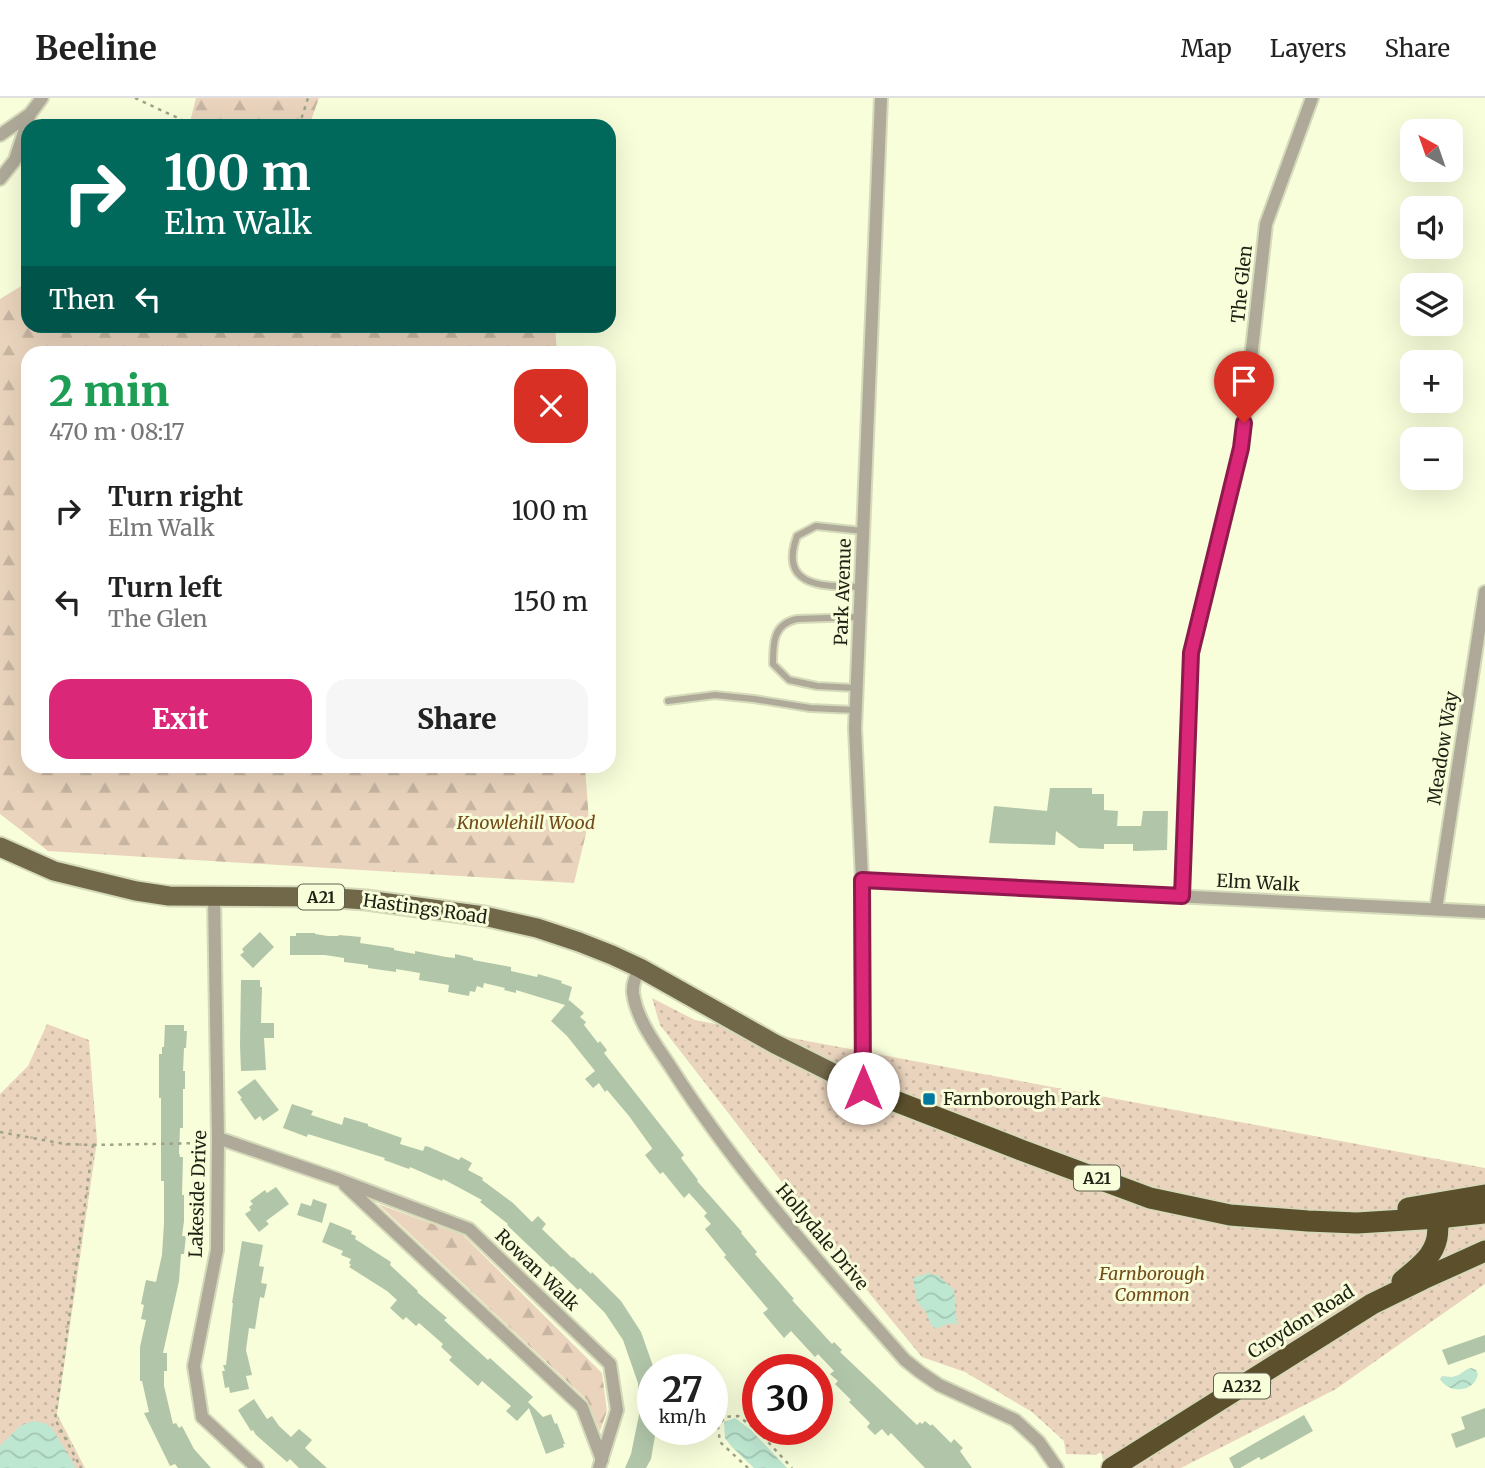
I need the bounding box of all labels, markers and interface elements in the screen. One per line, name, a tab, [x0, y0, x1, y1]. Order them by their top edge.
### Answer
text: Beeline	[35, 28, 157, 69]
text: Map	[1181, 33, 1232, 64]
text: Layers	[1270, 33, 1346, 64]
text: Share	[1384, 33, 1450, 64]
north arrow	[1400, 119, 1463, 182]
map controls	[1400, 119, 1463, 490]
text: 100 m	[164, 142, 311, 203]
icon: right	[49, 147, 140, 238]
button: sound	[1400, 196, 1463, 259]
text: Elm Walk	[164, 203, 312, 243]
street label: The Glen	[1226, 244, 1257, 324]
button: layers	[1400, 273, 1463, 336]
icon: left	[129, 280, 167, 318]
text: Then	[49, 283, 115, 316]
button: +	[1400, 350, 1463, 413]
pin	[1214, 351, 1274, 423]
icon: arrive	[1225, 362, 1263, 400]
text: 2 min	[49, 365, 169, 417]
button: close	[514, 369, 588, 443]
text: 470 m · 08:17	[49, 417, 185, 446]
button: −	[1400, 427, 1463, 490]
text: Turn right	[108, 480, 243, 513]
icon: right	[49, 492, 87, 530]
text: 100 m	[512, 494, 588, 527]
text: Elm Walk	[108, 513, 214, 542]
street label: Park Avenue	[829, 538, 856, 646]
text: Turn left	[108, 571, 222, 604]
icon: left	[49, 583, 87, 621]
text: 150 m	[514, 585, 588, 618]
text: The Glen	[108, 604, 208, 633]
button: Exit	[49, 679, 312, 759]
button: Share	[326, 679, 588, 759]
street label: Meadow Way	[1422, 689, 1463, 806]
park label: Knowlehill Wood	[456, 811, 596, 834]
street label: Elm Walk	[1216, 869, 1301, 896]
road number: A21	[298, 884, 344, 910]
street label: Hastings Road	[361, 888, 489, 929]
position arrow	[826, 1051, 900, 1125]
place label: Farnborough Park	[943, 1087, 1101, 1110]
marker: Farnborough Park	[921, 1091, 937, 1107]
street label: Lakeside Drive	[184, 1130, 211, 1258]
road number: A21	[1074, 1166, 1120, 1190]
street label: Hollydale Drive	[771, 1179, 874, 1295]
street label: Rowan Walk	[491, 1224, 585, 1316]
park label: Farnborough Common	[1098, 1262, 1205, 1306]
street label: Croydon Road	[1243, 1280, 1358, 1363]
speed limit sign: 30	[742, 1354, 833, 1445]
text: 27	[662, 1368, 703, 1412]
road number: A232	[1214, 1374, 1270, 1398]
text: km/h	[659, 1405, 706, 1428]

